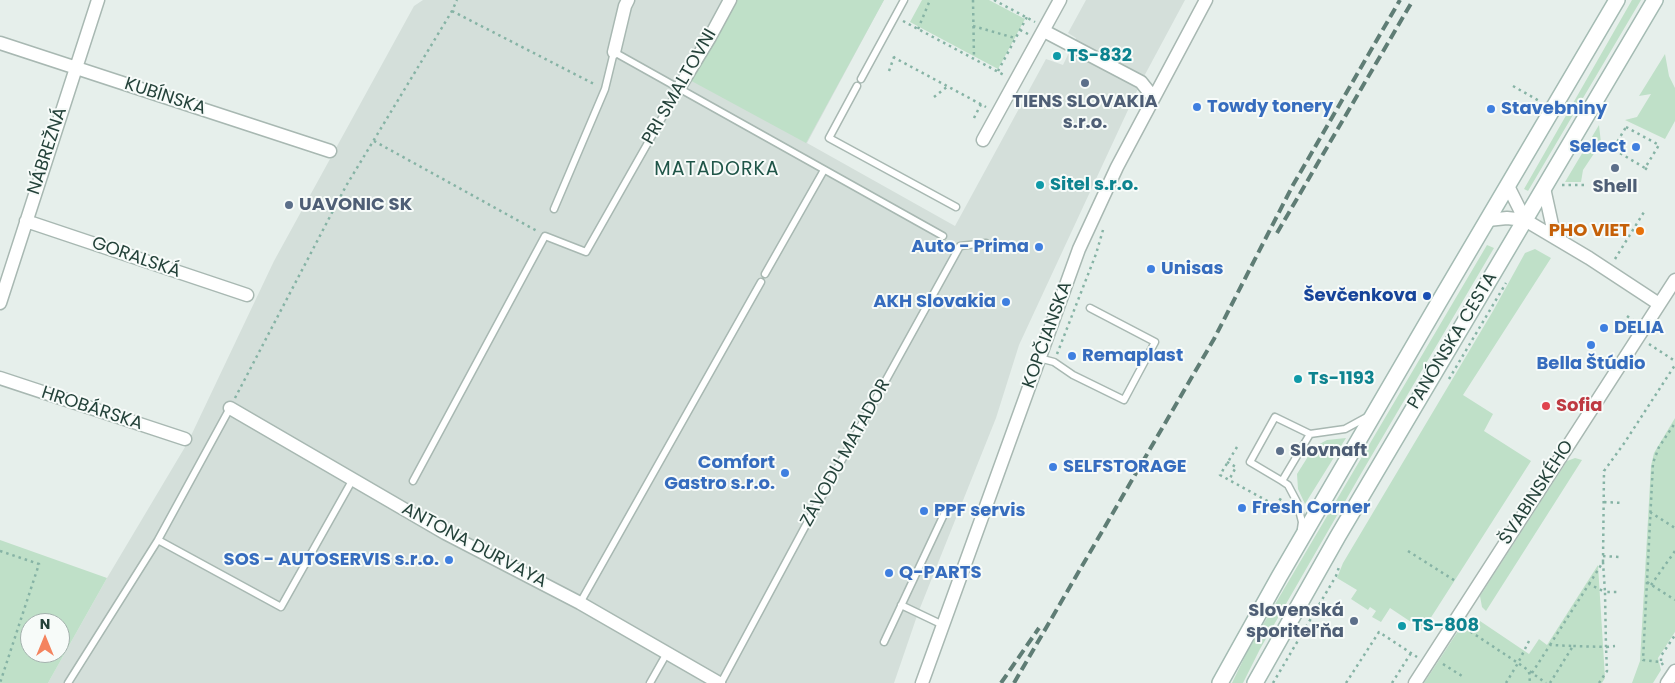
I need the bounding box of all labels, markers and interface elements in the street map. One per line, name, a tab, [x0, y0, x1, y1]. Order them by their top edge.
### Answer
street label: PRI SMALTOVNI	[638, 25, 722, 149]
place label: TS-832	[1067, 45, 1132, 67]
marker: TS-832	[1051, 50, 1063, 62]
street label: KUBÍNSKA	[121, 74, 209, 120]
marker: TIENS SLOVAKIA s.r.o.	[1079, 77, 1091, 89]
place label: TIENS SLOVAKIA s.r.o.	[1012, 91, 1158, 134]
place label: Towdy tonery	[1207, 96, 1333, 118]
place label: Stavebniny	[1501, 98, 1607, 120]
marker: Towdy tonery	[1191, 101, 1203, 113]
marker: Stavebniny	[1485, 103, 1497, 115]
street label: NÁBREŽNÁ	[24, 105, 72, 197]
place label: Select	[1569, 136, 1626, 158]
marker: Select	[1630, 141, 1642, 153]
district label: MATADORKA	[653, 159, 781, 181]
marker: Shell	[1609, 162, 1621, 174]
place label: Sitel s.r.o.	[1050, 174, 1138, 196]
place label: Shell	[1593, 176, 1637, 198]
marker: Sitel s.r.o.	[1034, 179, 1046, 191]
place label: UAVONIC SK	[299, 194, 412, 216]
marker: UAVONIC SK	[283, 199, 295, 211]
place label: PHO VIET	[1549, 220, 1630, 242]
marker: PHO VIET	[1634, 225, 1646, 237]
street label: GORALSKÁ	[89, 233, 183, 283]
place label: Auto - Prima	[911, 236, 1029, 258]
marker: Auto - Prima	[1033, 241, 1045, 253]
place label: Unisas	[1161, 258, 1223, 280]
marker: Unisas	[1145, 263, 1157, 275]
street label: PANÓNSKA CESTA	[1404, 269, 1502, 413]
street label: KOPČIANSKA	[1019, 279, 1077, 391]
place label: Ševčenkova	[1303, 285, 1417, 307]
marker: Ševčenkova	[1421, 290, 1433, 302]
place label: AKH Slovakia	[873, 291, 996, 313]
marker: AKH Slovakia	[1000, 296, 1012, 308]
place label: DELIA	[1614, 317, 1664, 339]
marker: DELIA	[1598, 322, 1610, 334]
marker: Bella Štúdio	[1585, 339, 1597, 351]
place label: Remaplast	[1082, 345, 1183, 367]
marker: Remaplast	[1066, 350, 1078, 362]
place label: Bella Štúdio	[1536, 353, 1646, 375]
place label: Ts-1193	[1308, 368, 1375, 390]
marker: Ts-1193	[1292, 373, 1304, 385]
street label: ZÁVODU MATADOR	[797, 376, 895, 530]
street label: HROBÁRSKA	[39, 382, 145, 436]
place label: Sofia	[1556, 395, 1603, 417]
marker: Sofia	[1540, 400, 1552, 412]
street label: ŠVABINSKÉHO	[1495, 437, 1579, 549]
place label: Slovnaft	[1290, 440, 1367, 462]
marker: Slovnaft	[1274, 445, 1286, 457]
place label: Comfort Gastro s.r.o.	[664, 452, 775, 494]
place label: SELFSTORAGE	[1063, 456, 1187, 478]
marker: SELFSTORAGE	[1047, 461, 1059, 473]
marker: Comfort Gastro s.r.o.	[779, 467, 791, 479]
place label: Fresh Corner	[1252, 497, 1370, 519]
street label: ANTONA DURVAYA	[398, 499, 550, 593]
place label: PPF servis	[934, 500, 1026, 522]
marker: Fresh Corner	[1236, 502, 1248, 514]
marker: PPF servis	[918, 505, 930, 517]
place label: SOS - AUTOSERVIS s.r.o.	[224, 549, 439, 571]
marker: SOS - AUTOSERVIS s.r.o.	[443, 554, 455, 566]
place label: Q-PARTS	[899, 562, 982, 584]
marker: Q-PARTS	[883, 567, 895, 579]
place label: Slovenská sporiteľňa	[1246, 600, 1344, 642]
north arrow	[20, 613, 70, 663]
text: N	[40, 614, 50, 634]
marker: Slovenská sporiteľňa	[1348, 615, 1360, 627]
place label: TS-808	[1412, 615, 1479, 637]
marker: TS-808	[1396, 620, 1408, 632]

